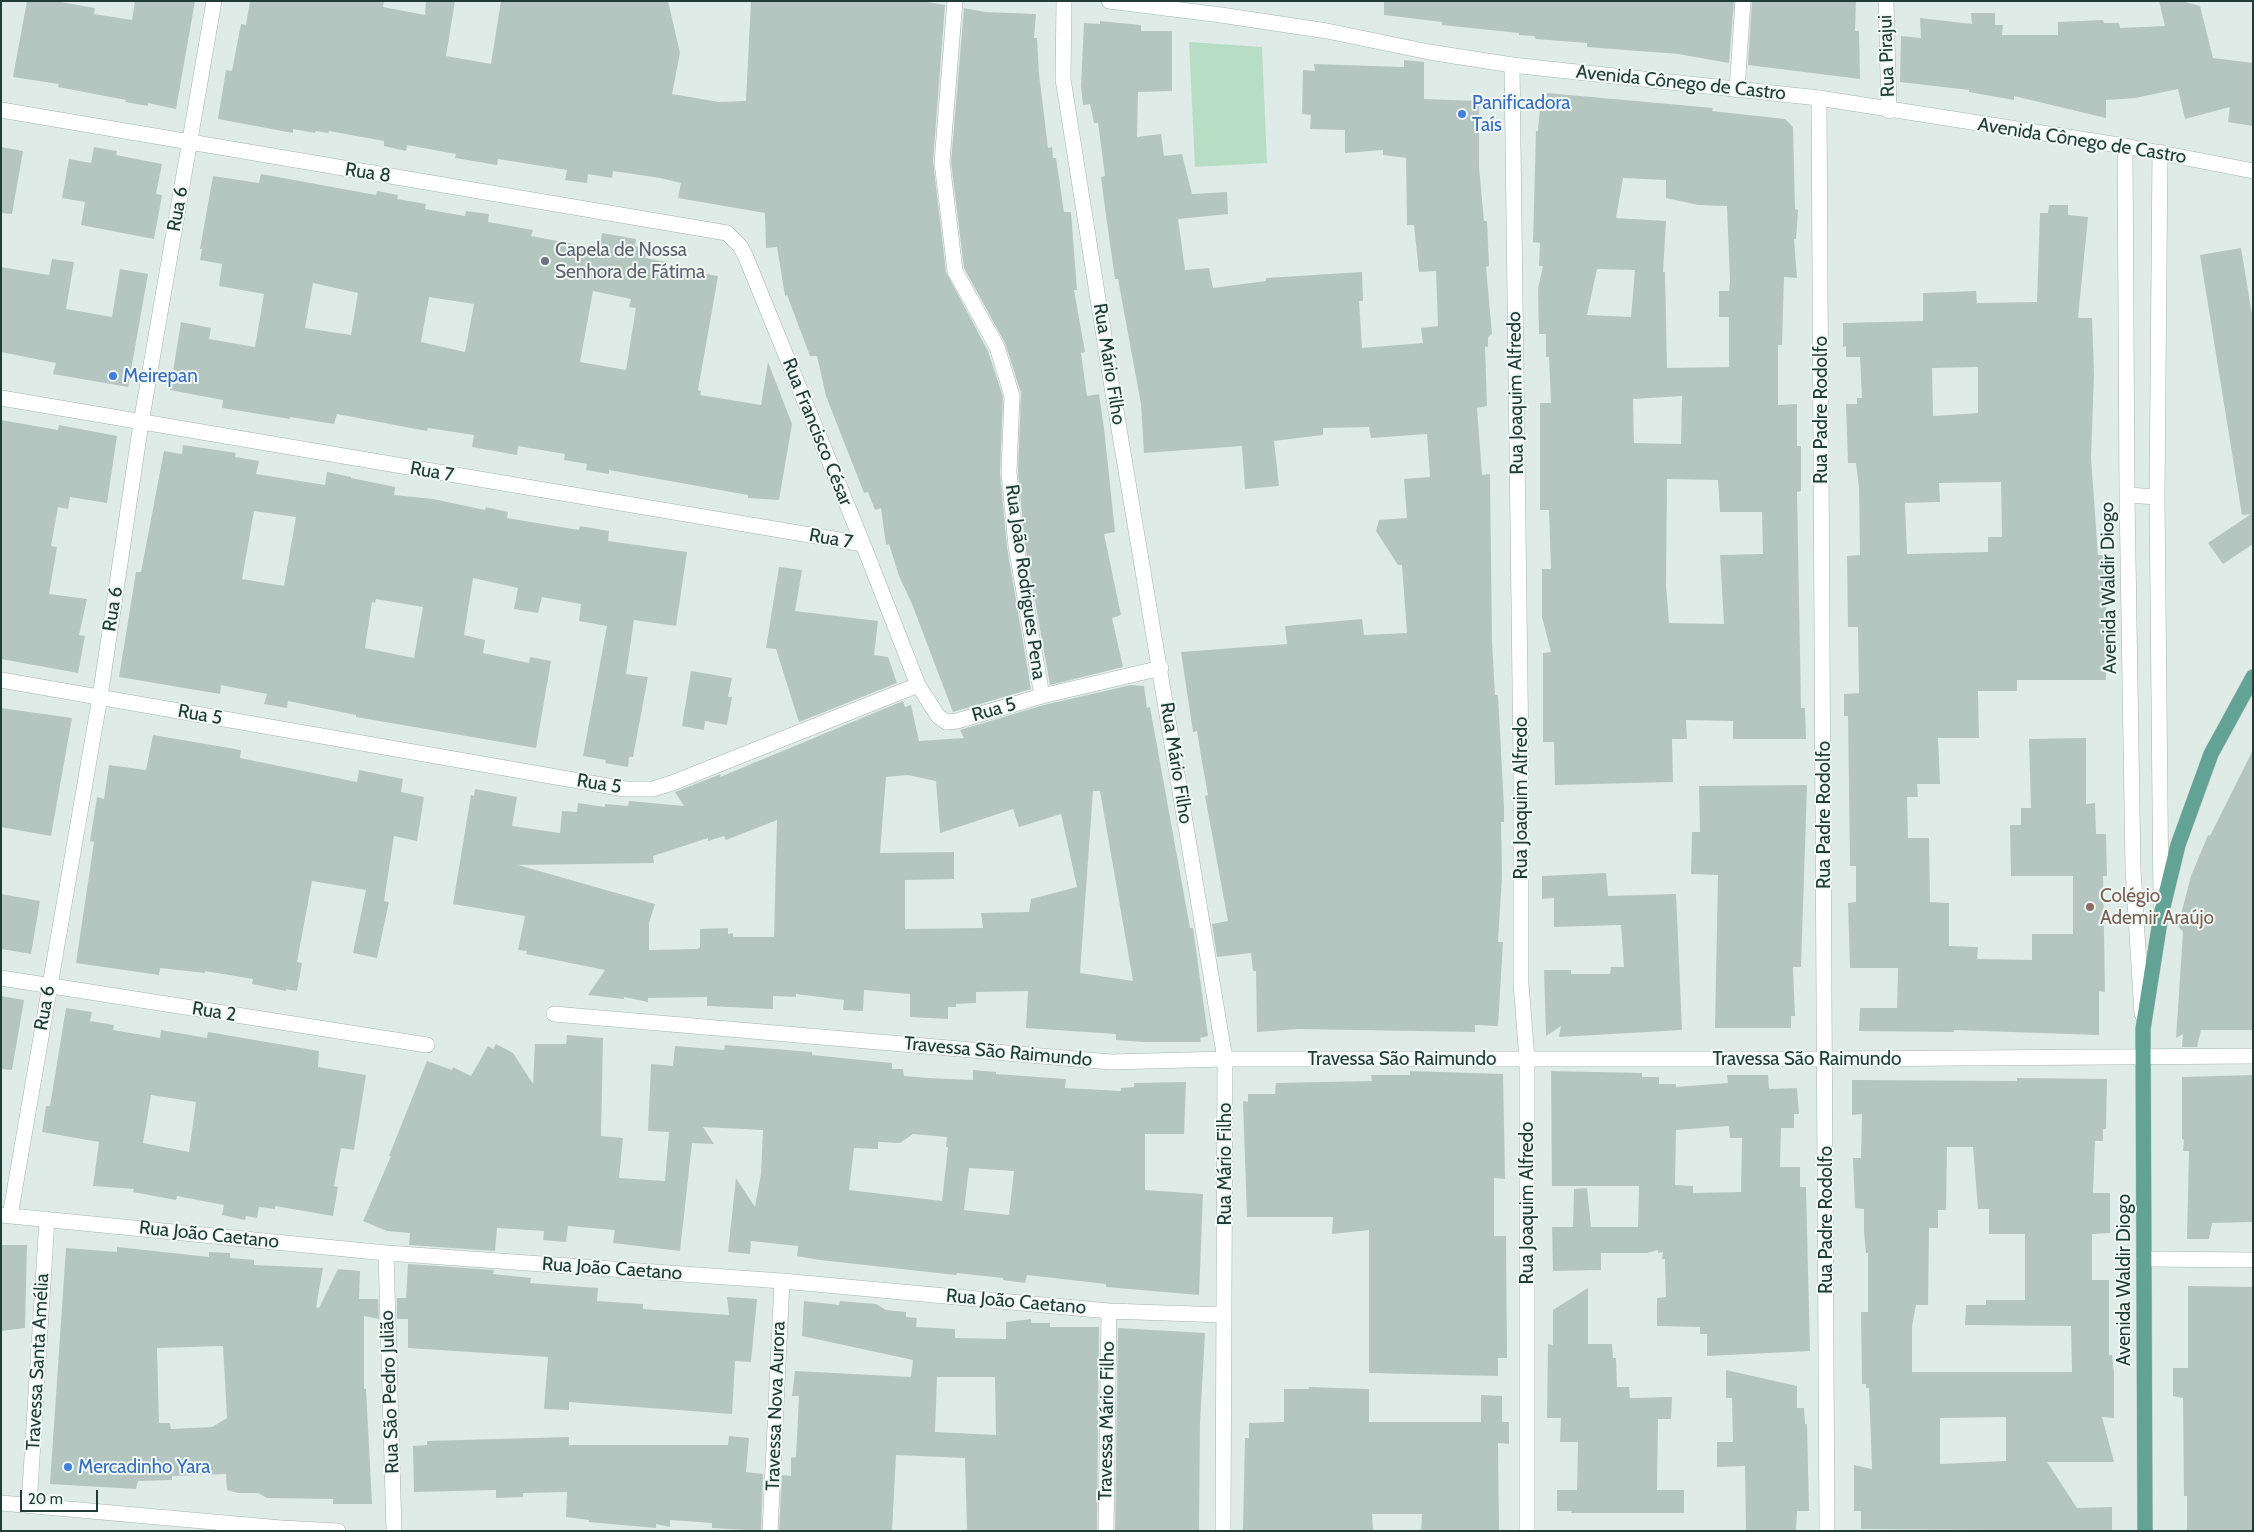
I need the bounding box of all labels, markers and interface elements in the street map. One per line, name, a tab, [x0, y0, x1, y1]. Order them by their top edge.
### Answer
street label: Rua Pirajui	[1874, 14, 1900, 98]
street label: Avenida Cônego de Castro	[1575, 61, 1787, 105]
place label: Panificadora Taís	[1472, 92, 1570, 136]
marker: Panificadora Taís	[1456, 108, 1468, 120]
street label: Avenida Cônego de Castro	[1976, 113, 2188, 169]
street label: Rua 8	[343, 158, 393, 188]
street label: Rua 6	[163, 185, 193, 233]
place label: Capela de Nossa Senhora de Fátima	[555, 239, 705, 283]
marker: Capela de Nossa Senhora de Fátima	[539, 255, 551, 267]
street label: Rua Mário Filho	[1088, 302, 1130, 426]
street label: Rua Joaquim Alfredo	[1503, 311, 1529, 475]
street label: Rua Padre Rodolfo	[1810, 336, 1832, 484]
street label: Rua Francisco César	[777, 355, 857, 509]
place label: Meirepan	[123, 365, 198, 387]
marker: Meirepan	[107, 370, 119, 382]
street label: Rua 7	[408, 457, 456, 487]
street label: Rua João Rodrigues Pena	[1000, 483, 1050, 681]
street label: Avenida Waldir Diogo	[2096, 502, 2122, 674]
street label: Rua 7	[807, 524, 855, 554]
street label: Rua 6	[98, 585, 128, 633]
street label: Rua 5	[969, 693, 1019, 727]
street label: Rua 5	[176, 700, 224, 730]
street label: Rua Mário Filho	[1155, 701, 1197, 825]
street label: Rua Joaquim Alfredo	[1510, 716, 1532, 880]
street label: Rua Padre Rodolfo	[1813, 741, 1835, 889]
street label: Rua 5	[575, 769, 623, 799]
place label: Colégio Ademir Araújo	[2100, 885, 2214, 929]
marker: Colégio Ademir Araújo	[2084, 901, 2096, 913]
street label: Rua 6	[30, 984, 60, 1032]
street label: Rua 2	[190, 997, 238, 1027]
street label: Travessa São Raimundo	[903, 1032, 1093, 1072]
street label: Travessa São Raimundo	[1308, 1048, 1496, 1070]
street label: Travessa São Raimundo	[1713, 1048, 1901, 1070]
street label: Rua Mário Filho	[1214, 1103, 1236, 1225]
street label: Rua Joaquim Alfredo	[1516, 1121, 1538, 1285]
street label: Rua Padre Rodolfo	[1815, 1146, 1837, 1294]
street label: Avenida Waldir Diogo	[2113, 1194, 2135, 1366]
street label: Rua João Caetano	[138, 1216, 280, 1254]
street label: Rua João Caetano	[541, 1253, 683, 1285]
street label: Travessa Santa Amélia	[22, 1273, 54, 1451]
street label: Rua João Caetano	[945, 1285, 1087, 1319]
street label: Rua São Pedro Julião	[376, 1310, 404, 1474]
street label: Travessa Nova Aurora	[762, 1321, 790, 1491]
street label: Travessa Mário Filho	[1094, 1341, 1120, 1501]
place label: Mercadinho Yara	[78, 1456, 210, 1478]
marker: Mercadinho Yara	[62, 1461, 74, 1473]
scale bar	[22, 1480, 100, 1512]
text: 20 m	[28, 1490, 63, 1508]

